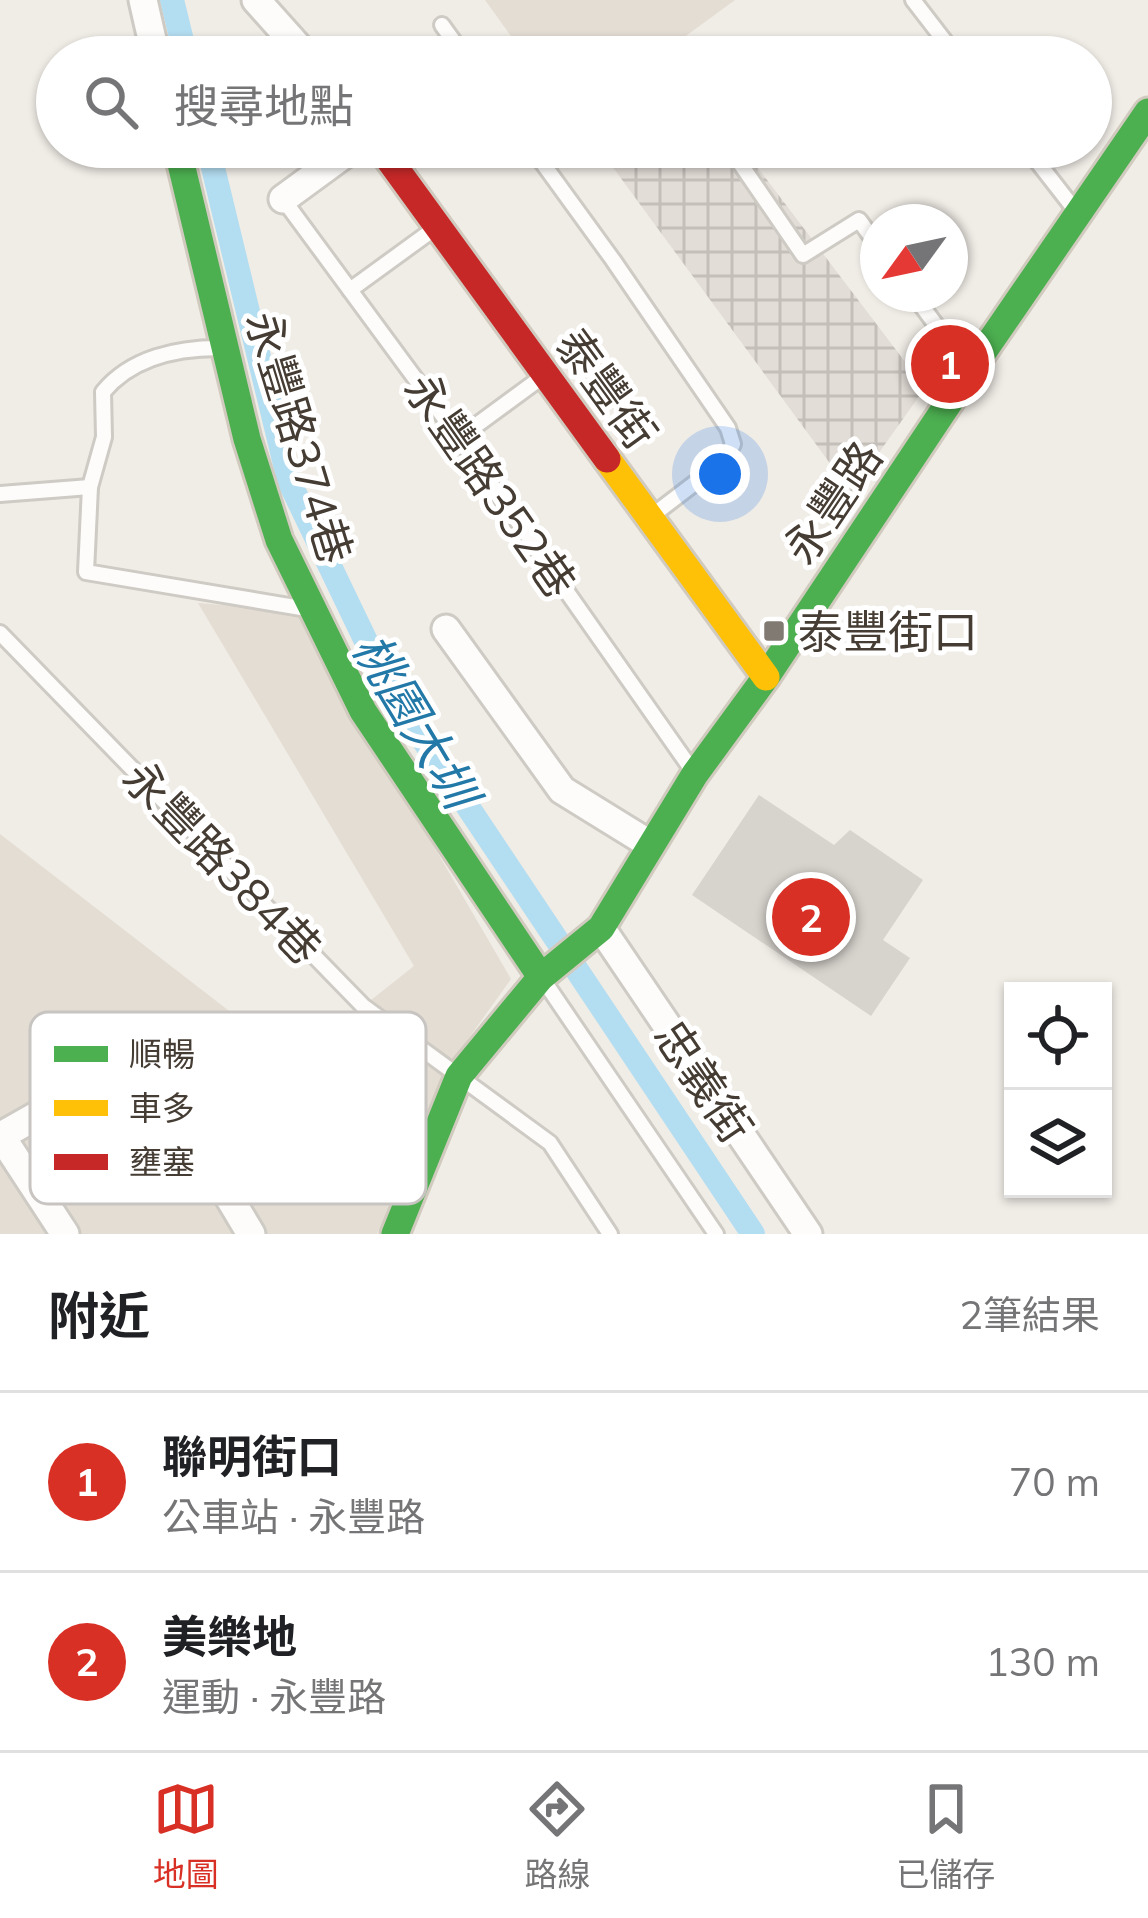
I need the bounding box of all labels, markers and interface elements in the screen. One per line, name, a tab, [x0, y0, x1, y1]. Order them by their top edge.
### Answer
search box	[36, 36, 1112, 168]
icon: search	[78, 69, 144, 135]
text: 搜尋地點	[174, 77, 354, 133]
north arrow	[860, 204, 968, 312]
street label: 永豐路374巷	[235, 304, 365, 570]
street label: 泰豐街	[545, 317, 669, 459]
pin: 1	[911, 319, 989, 409]
street label: 永豐路352巷	[393, 362, 589, 608]
street label: 永豐路	[771, 430, 893, 574]
your location	[690, 444, 750, 504]
place label: 泰豐街口	[798, 603, 978, 659]
marker: 泰豐街口	[761, 618, 787, 644]
water label: 桃園大圳	[341, 622, 494, 823]
street label: 永豐路384巷	[112, 749, 334, 975]
pin: 2	[772, 872, 850, 962]
map controls	[1004, 982, 1112, 1198]
button: locate	[1004, 982, 1112, 1090]
street label: 忠義街	[643, 1009, 765, 1153]
legend	[30, 1012, 426, 1204]
text: 順暢	[129, 1033, 195, 1074]
text: 車多	[129, 1087, 195, 1128]
button: layers	[1004, 1090, 1112, 1198]
text: 壅塞	[129, 1141, 195, 1182]
text: 附近	[48, 1283, 150, 1347]
text: 2筆結果	[960, 1290, 1100, 1339]
text: 聯明街口	[162, 1428, 342, 1484]
text: 1	[75, 1457, 99, 1506]
text: 70 m	[1009, 1457, 1100, 1506]
text: 公車站 · 永豐路	[162, 1492, 425, 1541]
text: 美樂地	[162, 1608, 297, 1664]
text: 2	[75, 1637, 99, 1686]
text: 130 m	[985, 1637, 1100, 1686]
text: 運動 · 永豐路	[162, 1672, 386, 1721]
tab: 地圖	[153, 1776, 219, 1896]
tab: 路線	[524, 1776, 590, 1896]
tab: 已儲存	[896, 1776, 995, 1896]

